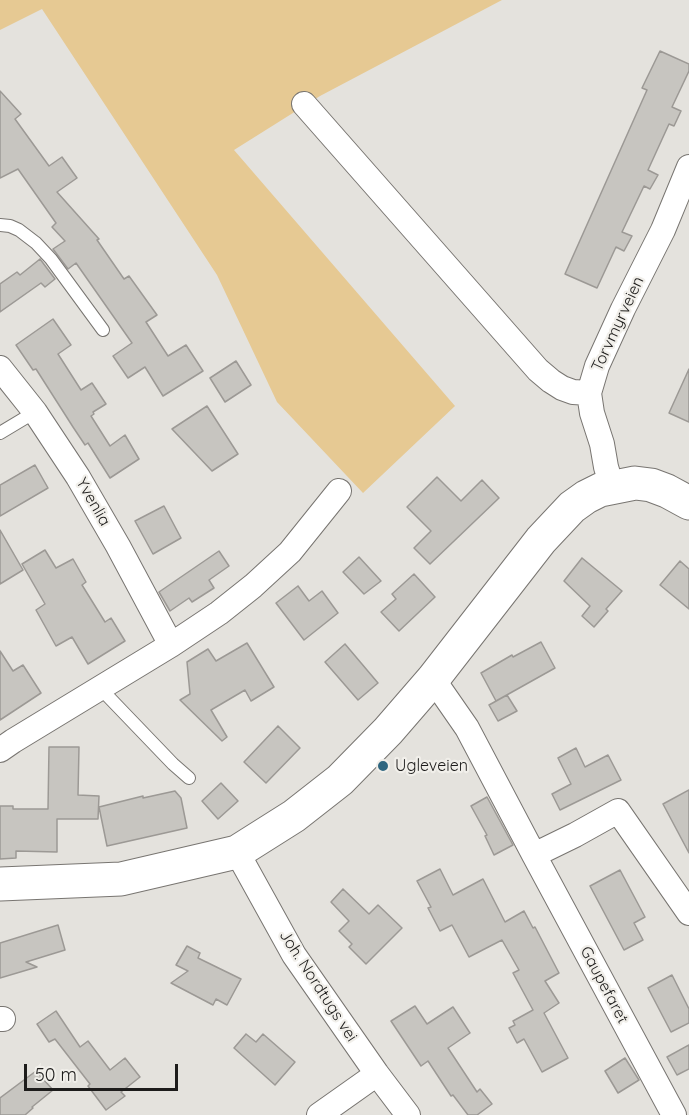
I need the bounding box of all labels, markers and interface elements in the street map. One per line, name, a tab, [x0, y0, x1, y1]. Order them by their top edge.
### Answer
street label: Torvmyrveien	[588, 273, 648, 375]
street label: Yvenlia	[72, 475, 114, 529]
place label: Ugleveien	[395, 756, 468, 776]
marker: Ugleveien	[376, 759, 390, 773]
street label: Joh. Nordtugs vei	[275, 927, 361, 1045]
street label: Gaupefaret	[576, 943, 632, 1027]
scale bar	[27, 1052, 182, 1090]
text: 50 m	[35, 1063, 77, 1086]

